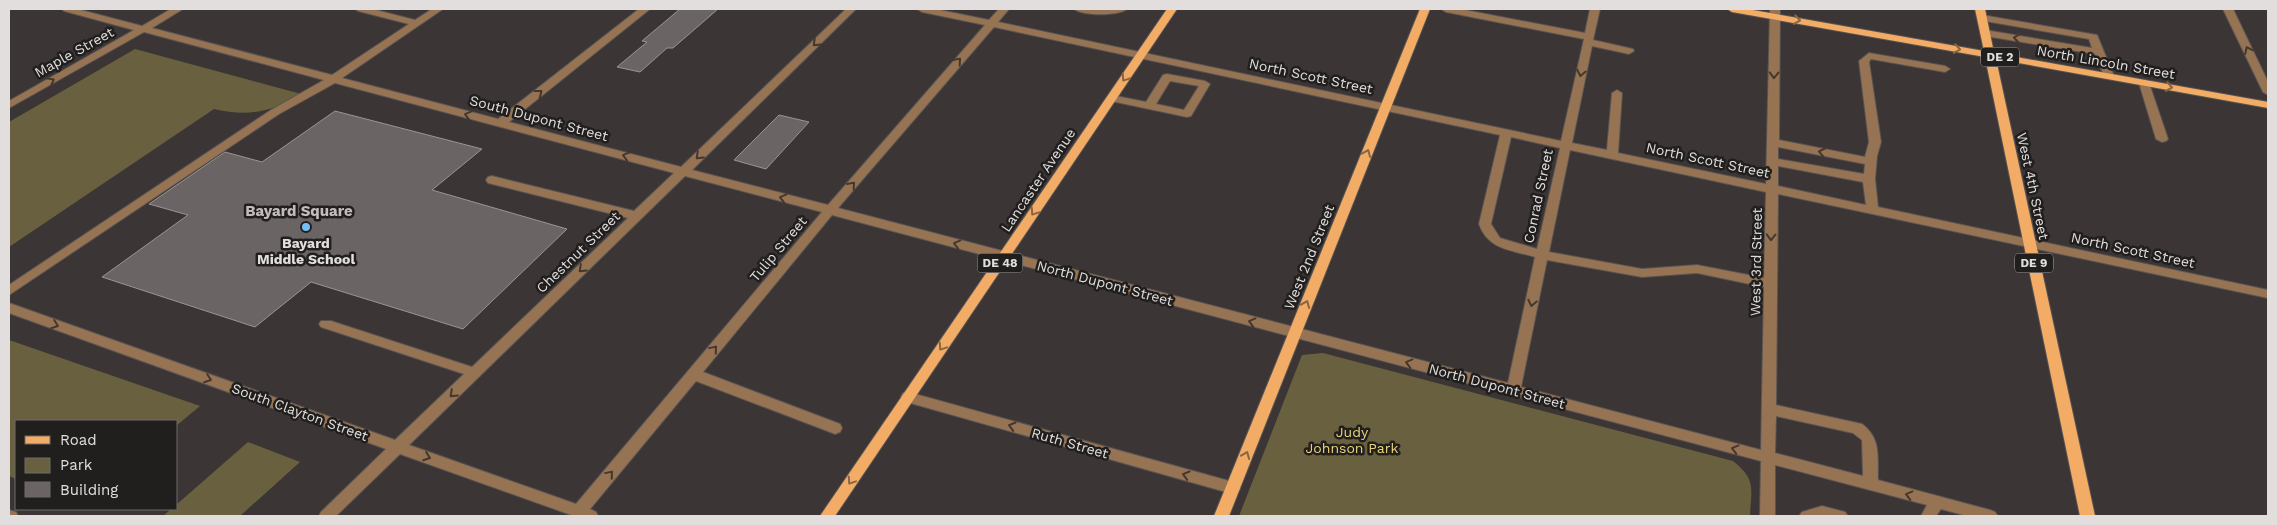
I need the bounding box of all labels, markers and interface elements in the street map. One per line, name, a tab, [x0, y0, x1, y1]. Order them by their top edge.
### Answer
one-way arrow	[1793, 15, 1802, 25]
street label: Maple Street	[32, 24, 116, 80]
one-way arrow	[2012, 33, 2021, 43]
one-way arrow	[813, 37, 822, 46]
street label: North Lincoln Street	[2036, 42, 2176, 82]
one-way arrow	[1953, 44, 1962, 54]
one-way arrow	[2244, 46, 2255, 55]
road number: DE 2	[1981, 48, 2019, 66]
street label: North Scott Street	[1248, 55, 1374, 97]
one-way arrow	[952, 58, 961, 67]
one-way arrow	[1577, 69, 1587, 78]
one-way arrow	[1768, 71, 1779, 79]
one-way arrow	[1122, 72, 1131, 82]
one-way arrow	[46, 77, 55, 87]
one-way arrow	[2164, 82, 2173, 92]
one-way arrow	[533, 89, 542, 98]
street label: South Dupont Street	[468, 92, 610, 144]
one-way arrow	[465, 110, 473, 120]
street label: Lancaster Avenue	[997, 125, 1079, 235]
street label: West 4th Street	[2014, 131, 2052, 241]
street label: North Scott Street	[1645, 139, 1771, 181]
street label: Conrad Street	[1520, 147, 1556, 245]
one-way arrow	[1818, 147, 1827, 158]
one-way arrow	[1361, 149, 1371, 158]
one-way arrow	[696, 150, 705, 159]
one-way arrow	[622, 152, 630, 162]
one-way arrow	[846, 181, 855, 190]
one-way arrow	[778, 193, 787, 204]
district label: Bayard Square	[245, 202, 353, 220]
street label: West 2nd Street	[1281, 202, 1337, 312]
one-way arrow	[1031, 207, 1040, 216]
street label: Chestnut Street	[533, 208, 623, 296]
street label: West 3rd Street	[1747, 208, 1765, 316]
street label: Tulip Street	[746, 213, 810, 285]
marker: Bayard Middle School	[300, 221, 312, 233]
street label: North Scott Street	[2070, 229, 2196, 271]
one-way arrow	[1766, 234, 1776, 242]
place label: Bayard Middle School	[257, 235, 355, 267]
one-way arrow	[952, 239, 961, 250]
road number: DE 48	[978, 254, 1022, 272]
road number: DE 9	[2015, 254, 2053, 272]
street label: North Dupont Street	[1035, 257, 1175, 309]
one-way arrow	[579, 263, 588, 272]
one-way arrow	[1527, 299, 1538, 308]
one-way arrow	[1300, 300, 1311, 309]
one-way arrow	[1248, 317, 1256, 327]
one-way arrow	[50, 319, 58, 329]
one-way arrow	[939, 341, 948, 351]
one-way arrow	[708, 346, 717, 355]
one-way arrow	[1404, 358, 1413, 369]
street label: North Dupont Street	[1427, 360, 1567, 412]
one-way arrow	[203, 373, 211, 383]
street label: South Clayton Street	[230, 380, 370, 444]
one-way arrow	[450, 388, 459, 397]
legend	[15, 420, 178, 510]
one-way arrow	[1009, 422, 1017, 432]
street label: Ruth Street	[1030, 424, 1110, 462]
park label: Judy Johnson Park	[1306, 424, 1398, 456]
text: Road	[60, 431, 97, 449]
one-way arrow	[1731, 444, 1740, 455]
one-way arrow	[422, 451, 430, 461]
one-way arrow	[1240, 451, 1250, 460]
text: Park	[60, 456, 93, 474]
one-way arrow	[1181, 470, 1190, 481]
one-way arrow	[605, 471, 614, 480]
one-way arrow	[848, 475, 857, 485]
text: Building	[60, 481, 118, 499]
one-way arrow	[1905, 490, 1914, 501]

